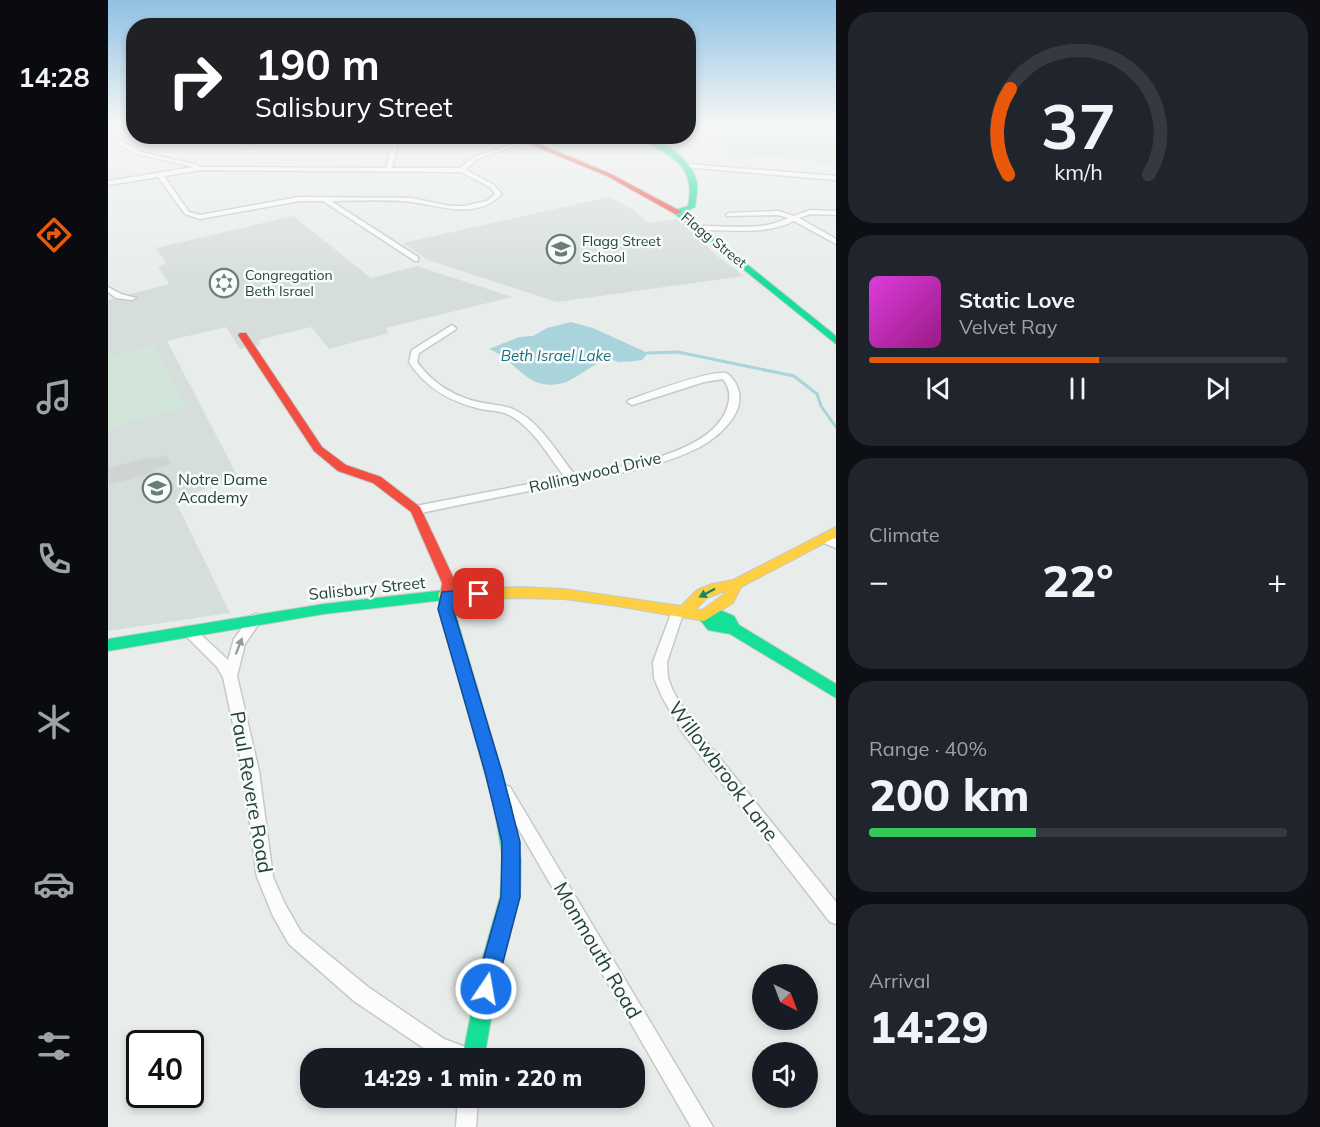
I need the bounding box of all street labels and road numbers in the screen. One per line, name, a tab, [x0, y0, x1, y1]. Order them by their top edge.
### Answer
street label: Flagg Street	[678, 208, 750, 272]
street label: Rollingwood Drive	[527, 447, 663, 497]
street label: Salisbury Street	[308, 572, 427, 604]
street label: Willowbrook Lane	[663, 696, 785, 846]
street label: Paul Revere Road	[225, 709, 279, 875]
street label: Monmouth Road	[549, 877, 647, 1023]

